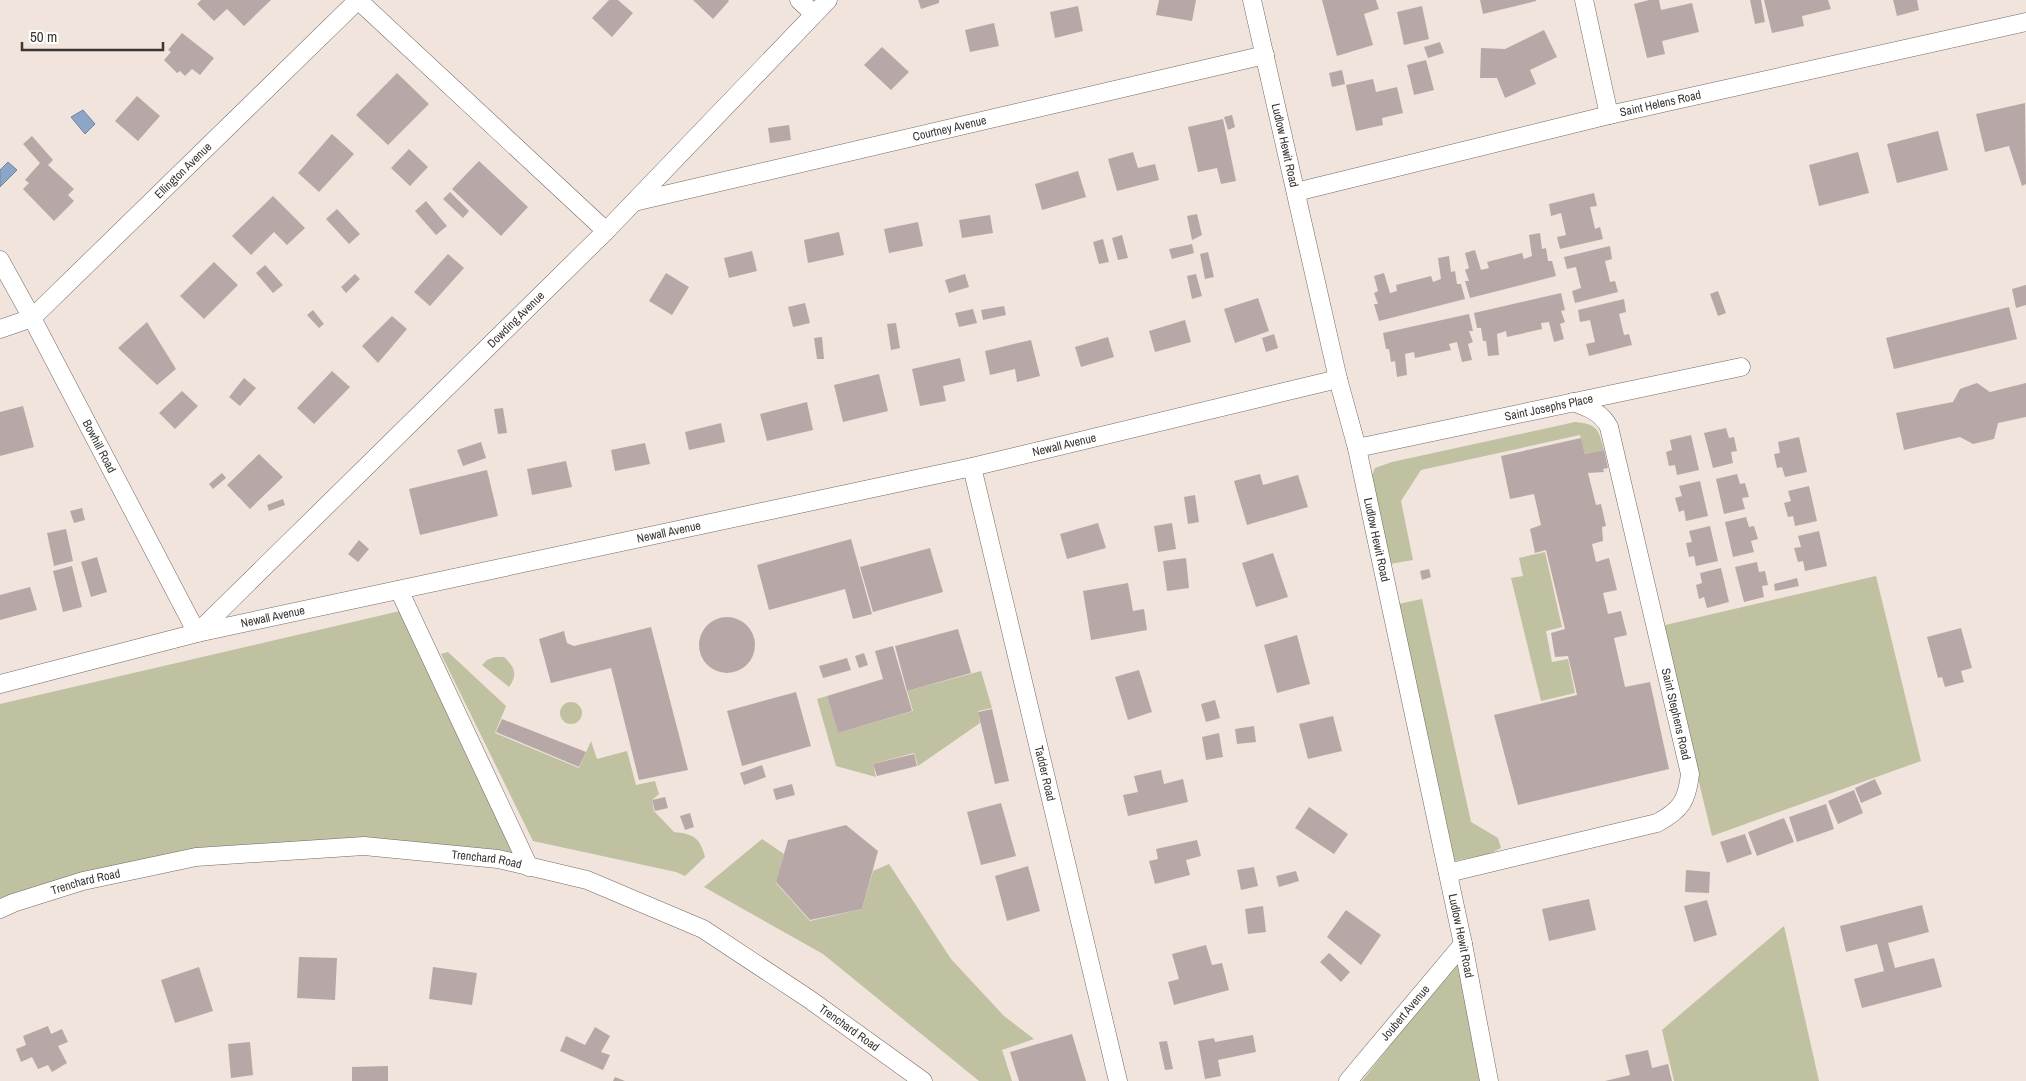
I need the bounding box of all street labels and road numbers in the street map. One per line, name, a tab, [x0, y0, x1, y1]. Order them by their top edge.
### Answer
street label: Saint Helens Road	[1618, 87, 1703, 120]
street label: Ludlow Hewit Road	[1268, 102, 1302, 189]
street label: Courtney Avenue	[911, 112, 988, 145]
street label: Ellington Avenue	[151, 139, 215, 202]
street label: Dowding Avenue	[484, 288, 548, 351]
street label: Saint Josephs Place	[1503, 390, 1594, 425]
street label: Bowhill Road	[79, 417, 120, 476]
street label: Newall Avenue	[1031, 429, 1098, 460]
street label: Ludlow Hewit Road	[1360, 496, 1393, 583]
street label: Newall Avenue	[635, 517, 702, 547]
street label: Newall Avenue	[239, 602, 306, 631]
street label: Saint Stephens Road	[1658, 667, 1694, 761]
street label: Tadder Road	[1031, 744, 1059, 803]
street label: Trenchard Road	[451, 847, 523, 872]
street label: Trenchard Road	[49, 865, 122, 899]
street label: Ludlow Hewit Road	[1444, 892, 1477, 979]
street label: Joubert Avenue	[1377, 982, 1433, 1044]
street label: Trenchard Road	[816, 1001, 883, 1055]

